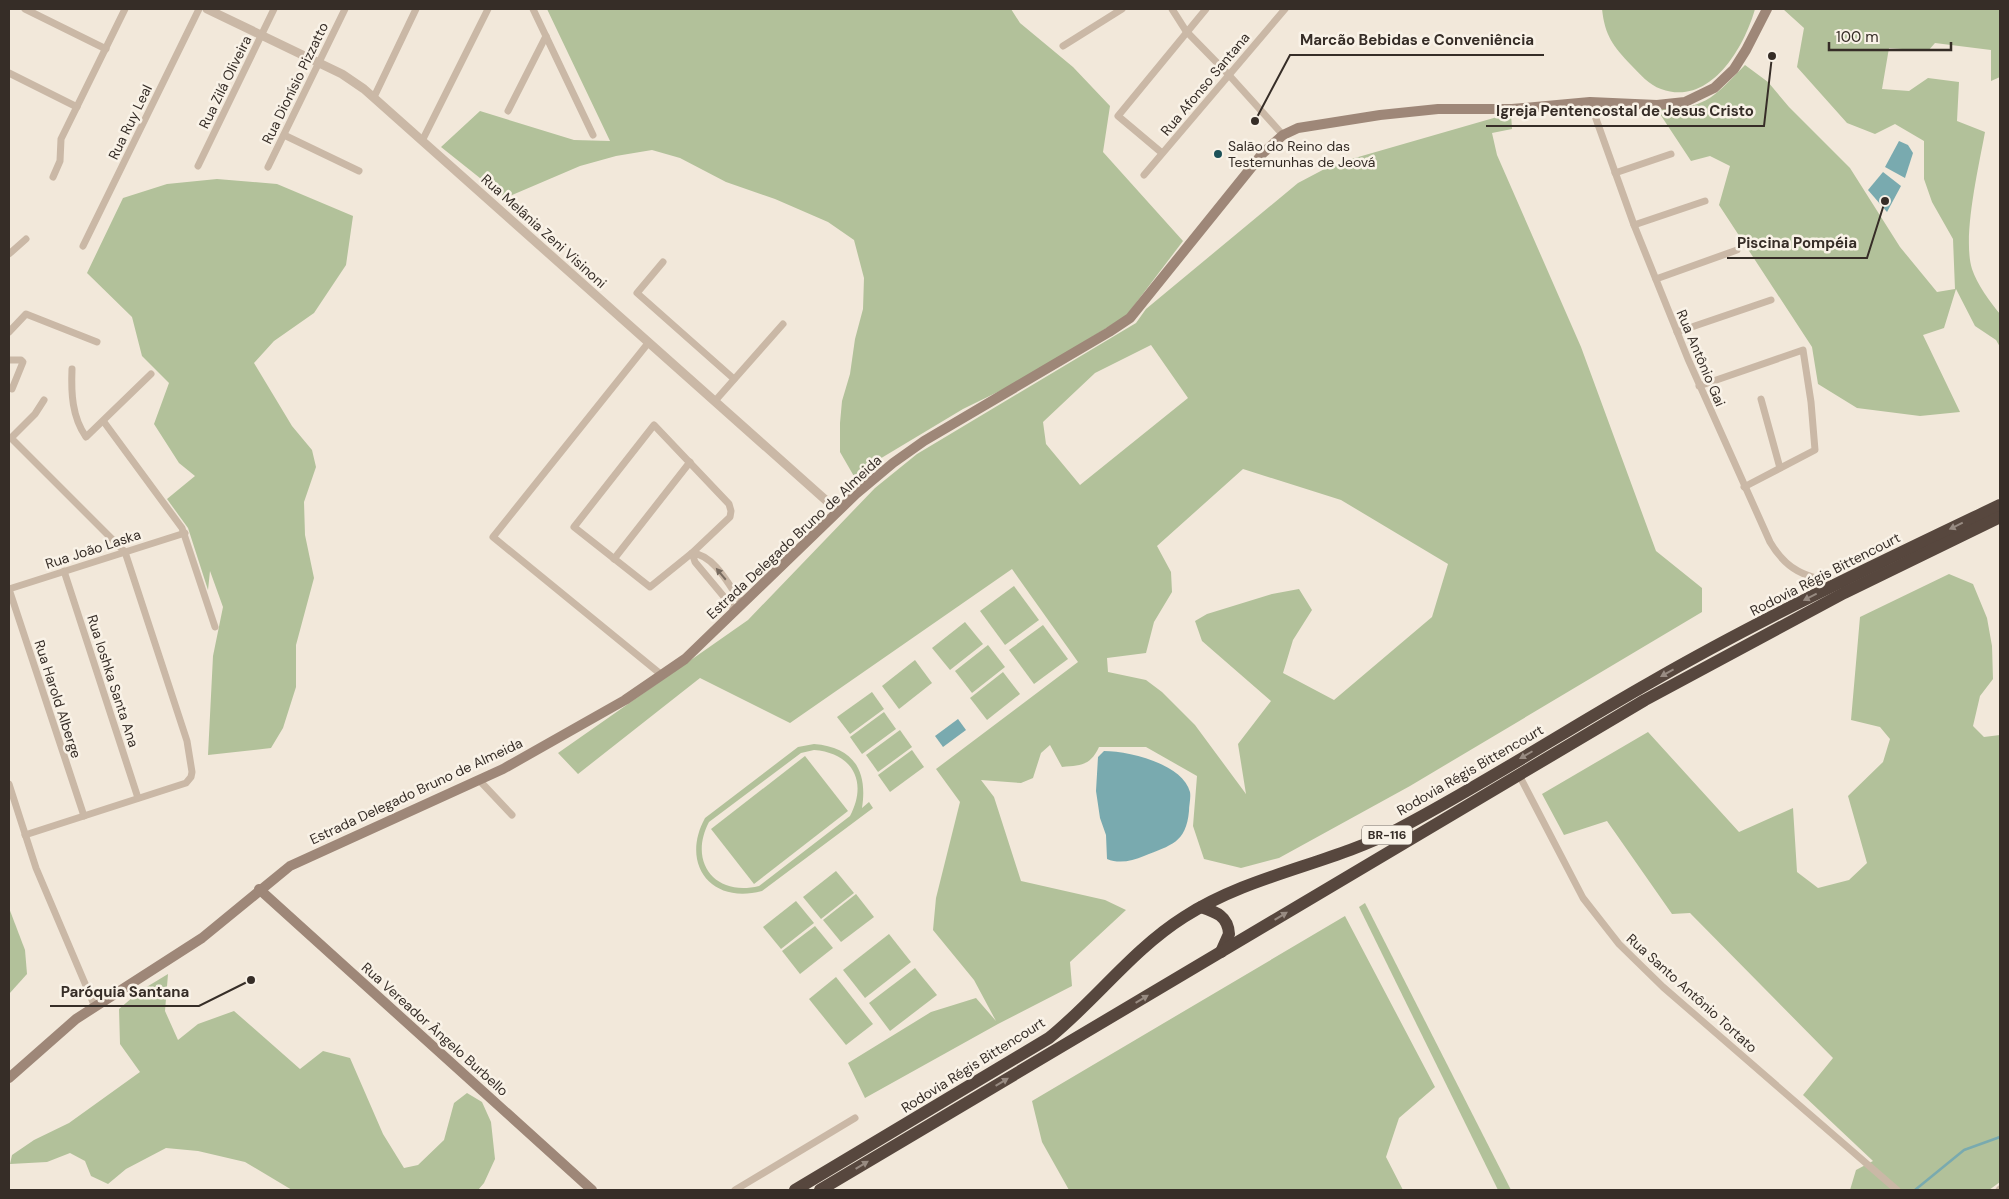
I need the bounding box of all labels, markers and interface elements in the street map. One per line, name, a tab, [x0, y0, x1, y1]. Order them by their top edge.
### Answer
street label: Rua Dionísio Pizzatto	[258, 19, 332, 147]
scale bar	[1829, 20, 1952, 52]
callout: Marcão Bebidas e Conveniência	[1290, 25, 1544, 55]
text: 100 m	[1836, 27, 1879, 47]
street label: Rua Afonso Santana	[1157, 29, 1253, 139]
text: Marcão Bebidas e Conveniência	[1300, 30, 1534, 50]
street label: Rua Zilá Oliveira	[195, 32, 255, 132]
street label: Rua Ruy Leal	[104, 82, 156, 162]
callout: Igreja Pentencostal de Jesus Cristo	[1486, 96, 1764, 126]
text: Igreja Pentencostal de Jesus Cristo	[1496, 101, 1754, 121]
place label: Salão do Reino das Testemunhas de Jeová	[1228, 137, 1375, 171]
marker: Salão do Reino das Testemunhas de Jeová	[1212, 148, 1224, 160]
street label: Rua Melânia Zeni Visinoni	[478, 170, 610, 292]
callout: Piscina Pompéia	[1727, 228, 1867, 258]
text: Piscina Pompéia	[1737, 233, 1857, 253]
street label: Rua Antônio Gai	[1672, 307, 1730, 409]
street label: Estrada Delegado Bruno de Almeida	[703, 451, 885, 623]
one-way arrow	[1949, 522, 1963, 530]
street label: Rua João Laska	[43, 525, 143, 573]
street label: Rodovia Régis Bittencourt	[1747, 528, 1903, 620]
one-way arrow	[715, 568, 726, 581]
one-way arrow	[1803, 593, 1818, 601]
street label: Rua Ioshka Santa Ana	[83, 612, 143, 750]
street label: Rua Harold Alberge	[30, 638, 86, 760]
one-way arrow	[1659, 669, 1674, 677]
street label: Rodovia Régis Bittencourt	[1393, 721, 1547, 819]
street label: Estrada Delegado Bruno de Almeida	[307, 734, 525, 848]
one-way arrow	[1520, 751, 1533, 760]
road number: BR-116	[1362, 826, 1412, 844]
one-way arrow	[1275, 912, 1288, 921]
street label: Rua Santo Antônio Tortato	[1623, 930, 1761, 1056]
street label: Rua Vereador Ângelo Burbello	[358, 958, 512, 1100]
callout: Paróquia Santana	[50, 976, 199, 1006]
text: Paróquia Santana	[61, 982, 189, 1002]
one-way arrow	[1135, 995, 1148, 1004]
street label: Rodovia Régis Bittencourt	[898, 1013, 1048, 1117]
one-way arrow	[995, 1078, 1008, 1087]
one-way arrow	[856, 1161, 869, 1170]

